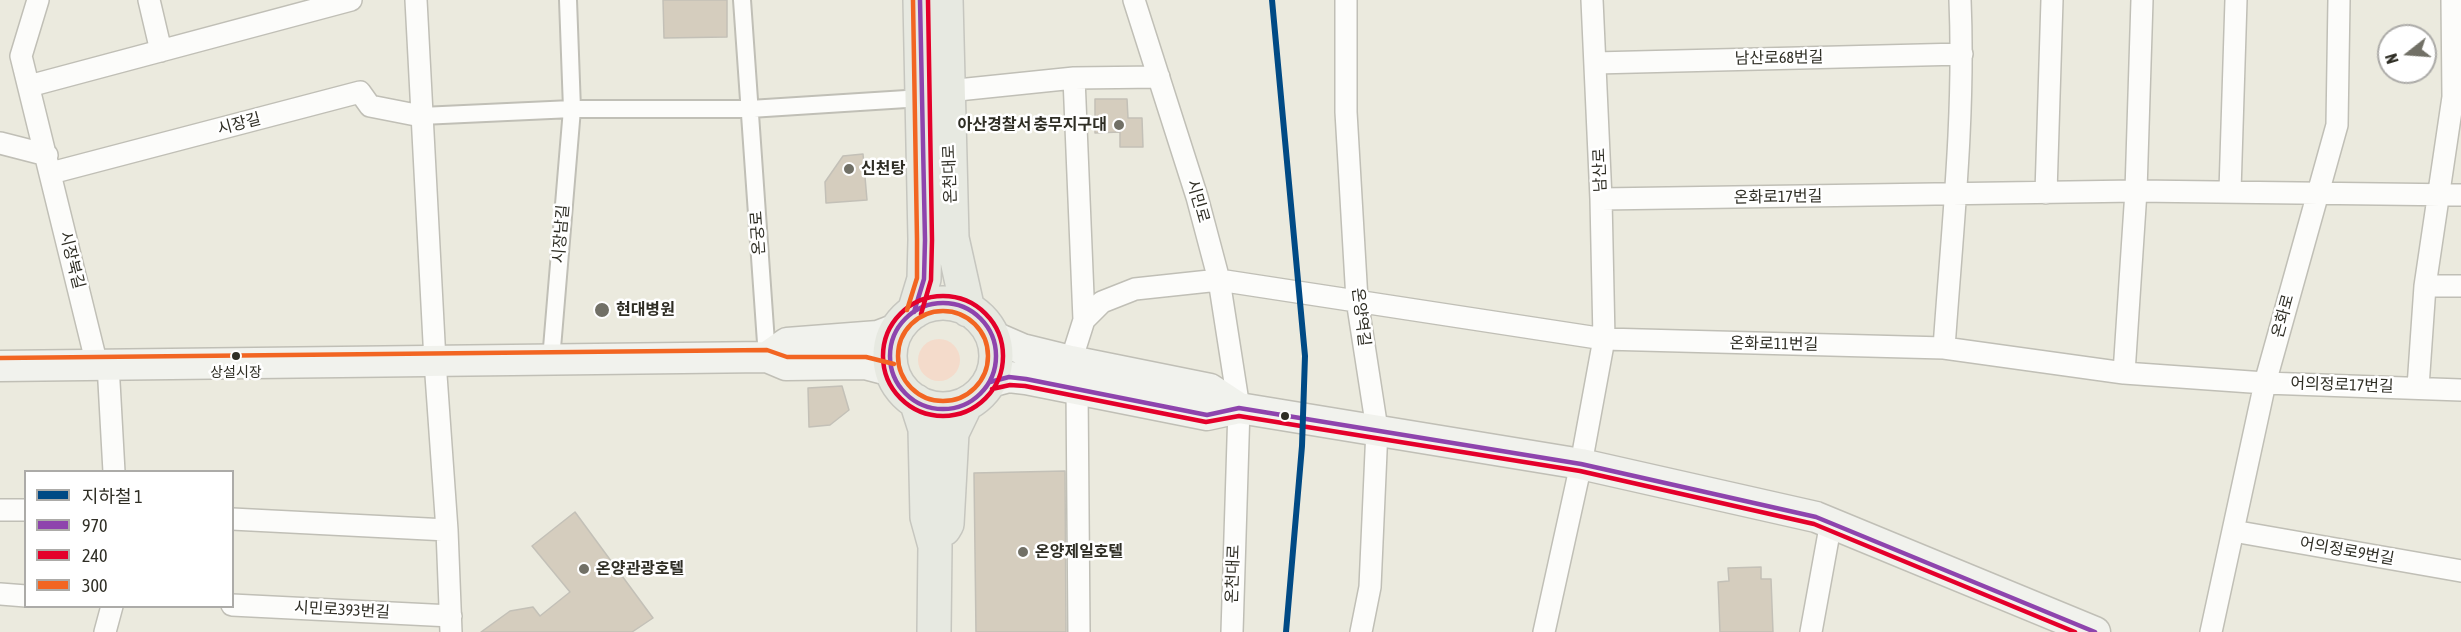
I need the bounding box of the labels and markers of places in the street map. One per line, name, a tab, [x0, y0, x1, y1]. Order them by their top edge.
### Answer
place label: 아산경찰서 충무지구대	[958, 115, 1107, 135]
marker: 아산경찰서 충무지구대	[1112, 118, 1126, 132]
place label: 신천탕	[861, 159, 905, 179]
marker: 신천탕	[842, 162, 856, 176]
place label: 현대병원	[616, 300, 675, 320]
marker: 현대병원	[593, 301, 611, 319]
marker: 상설시장	[230, 350, 242, 362]
place label: 상설시장	[210, 365, 262, 381]
unlabelled marker	[1279, 410, 1291, 422]
place label: 온양제일호텔	[1035, 542, 1123, 562]
marker: 온양제일호텔	[1016, 545, 1030, 559]
place label: 온양관광호텔	[596, 559, 684, 579]
marker: 온양관광호텔	[577, 562, 591, 576]

